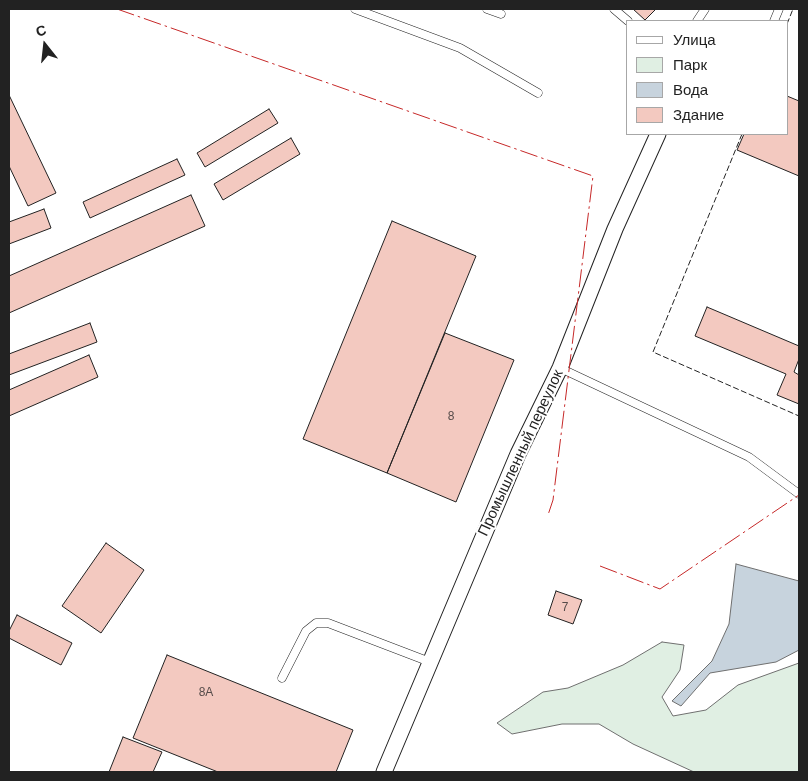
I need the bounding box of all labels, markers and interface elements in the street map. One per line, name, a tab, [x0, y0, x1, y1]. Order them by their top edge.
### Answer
north arrow	[20, 20, 70, 70]
legend	[626, 20, 788, 135]
text: С	[34, 21, 48, 40]
text: Улица	[673, 31, 716, 48]
text: Парк	[673, 56, 707, 73]
text: Вода	[673, 81, 708, 98]
text: Здание	[673, 106, 724, 123]
street label: Промышленный переулок	[474, 367, 568, 539]
house number: 8	[448, 410, 454, 424]
house number: 7	[562, 601, 568, 615]
house number: 8А	[199, 686, 213, 700]

